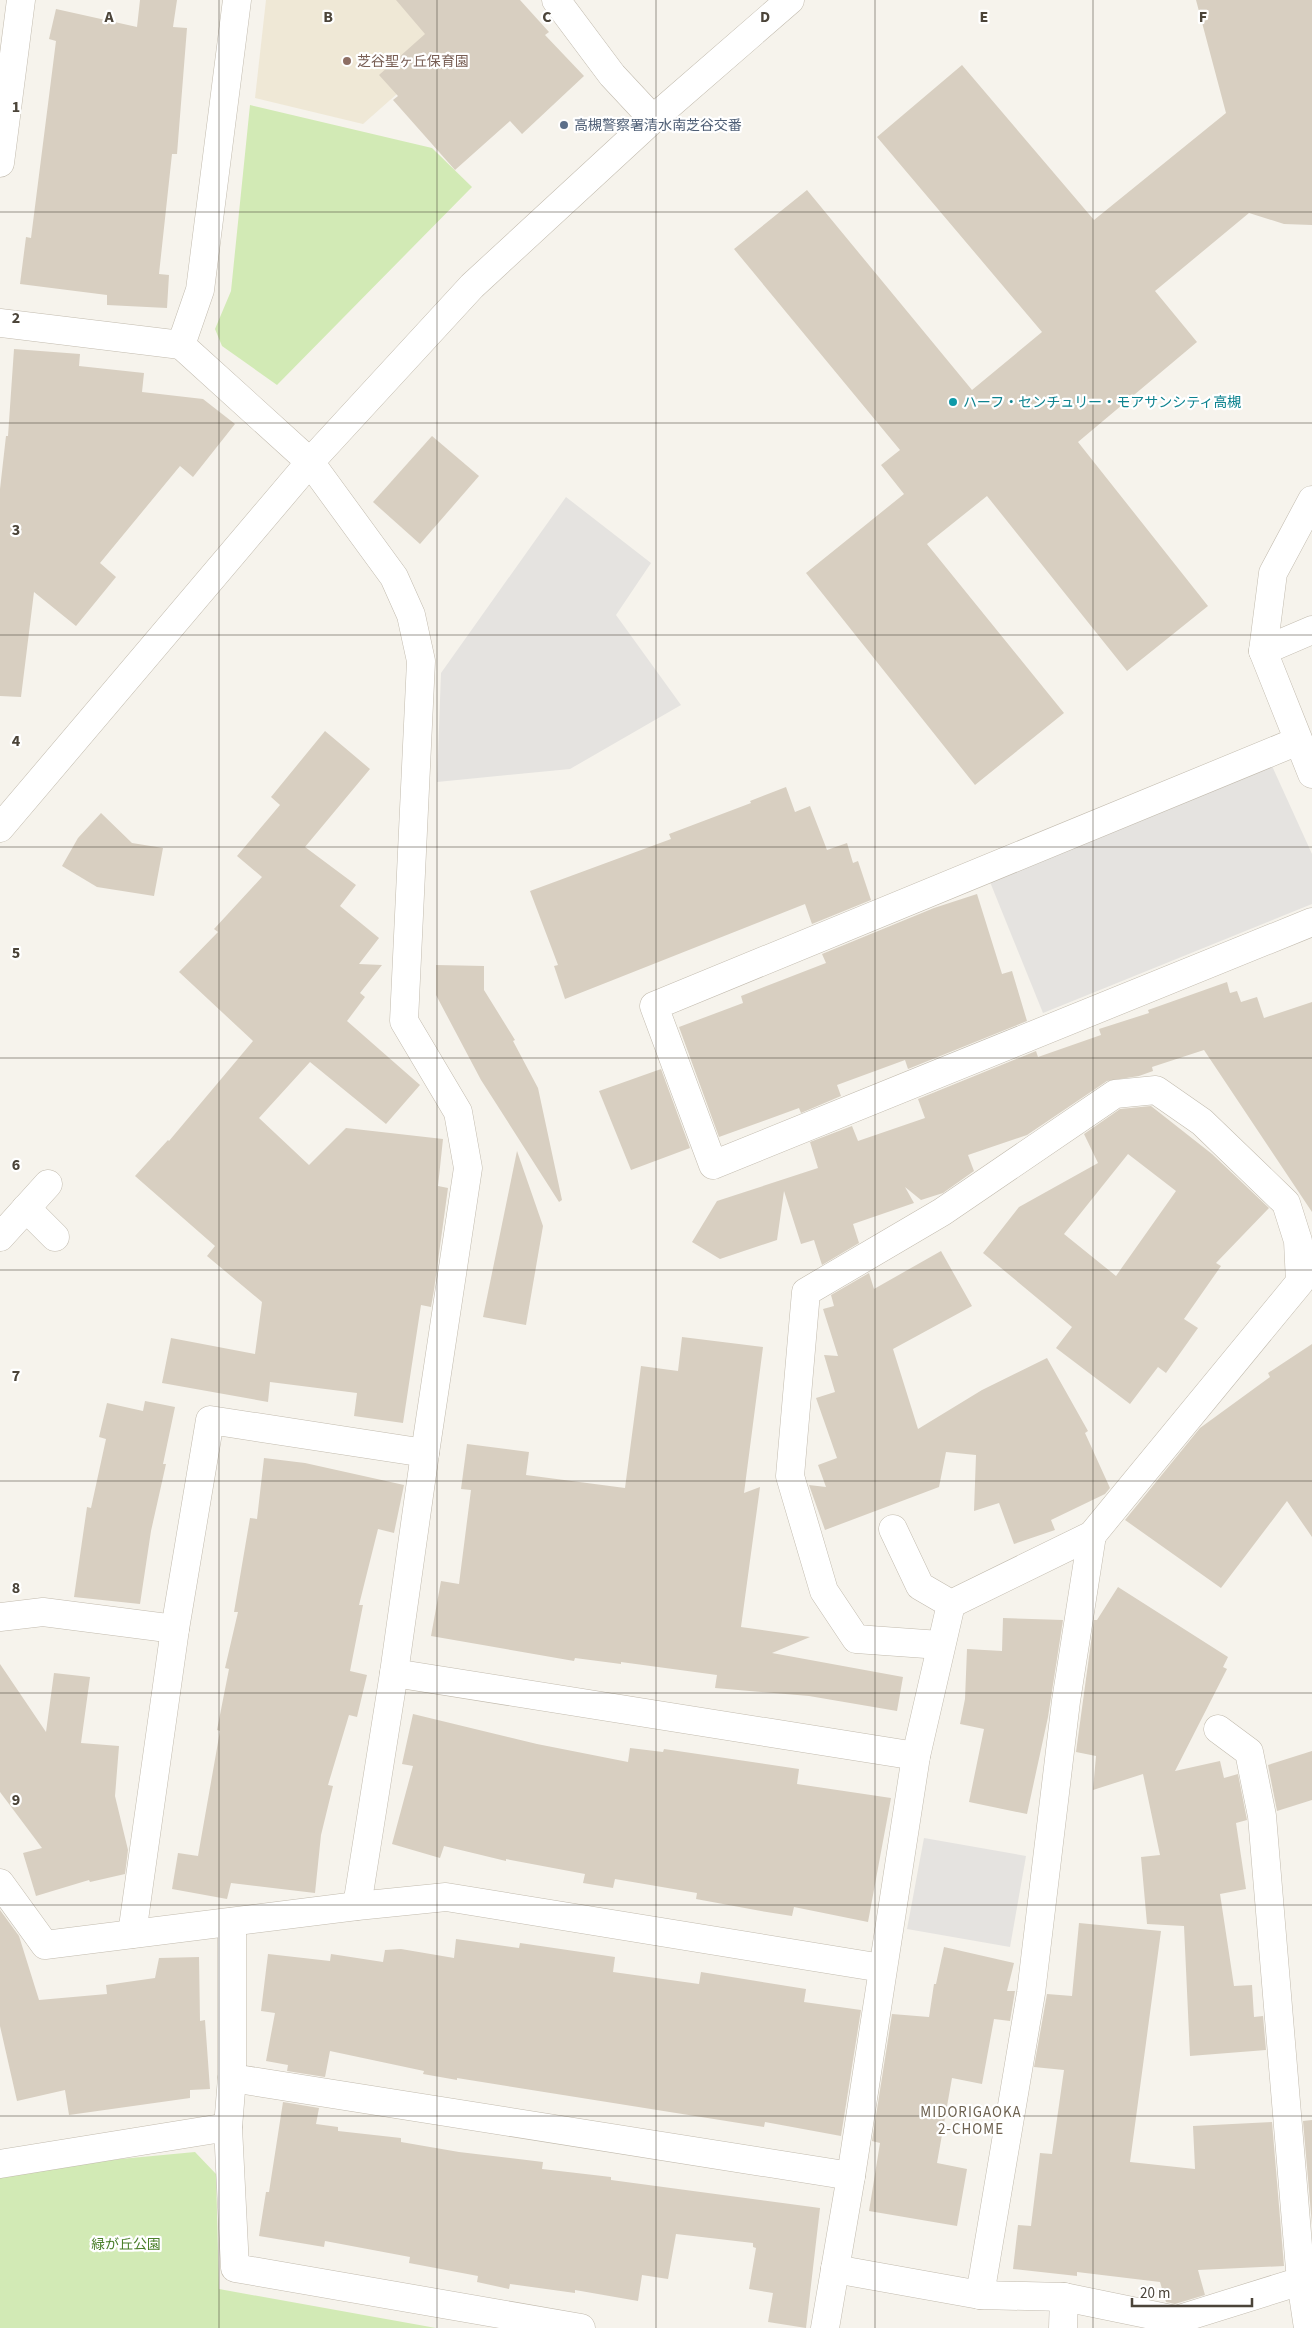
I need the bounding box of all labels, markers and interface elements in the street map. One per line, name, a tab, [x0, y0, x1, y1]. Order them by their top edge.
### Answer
text: A	[103, 6, 114, 28]
text: B	[323, 6, 333, 28]
text: C	[542, 6, 552, 28]
text: D	[760, 6, 770, 28]
text: E	[980, 6, 988, 28]
text: F	[1199, 6, 1207, 28]
place label: 芝谷聖ヶ丘保育園	[357, 52, 469, 72]
marker: 芝谷聖ヶ丘保育園	[341, 55, 353, 67]
text: 1	[12, 96, 20, 118]
place label: 高槻警察署清水南芝谷交番	[574, 116, 742, 136]
marker: 高槻警察署清水南芝谷交番	[558, 119, 570, 131]
text: 2	[12, 307, 20, 329]
place label: ハーフ・センチュリー・モアサンシティ高槻	[963, 393, 1241, 413]
marker: ハーフ・センチュリー・モアサンシティ高槻	[947, 396, 959, 408]
text: 3	[12, 519, 20, 541]
text: 4	[12, 730, 21, 752]
text: 5	[12, 942, 20, 964]
text: 6	[12, 1154, 20, 1176]
text: 7	[12, 1365, 20, 1387]
text: 8	[12, 1577, 20, 1599]
text: 9	[12, 1789, 20, 1811]
district label: MIDORIGAOKA 2-CHOME	[920, 2102, 1022, 2140]
park label: 緑が丘公園	[91, 2235, 161, 2255]
scale bar	[1132, 2276, 1252, 2308]
text: 20 m	[1140, 2283, 1170, 2304]

